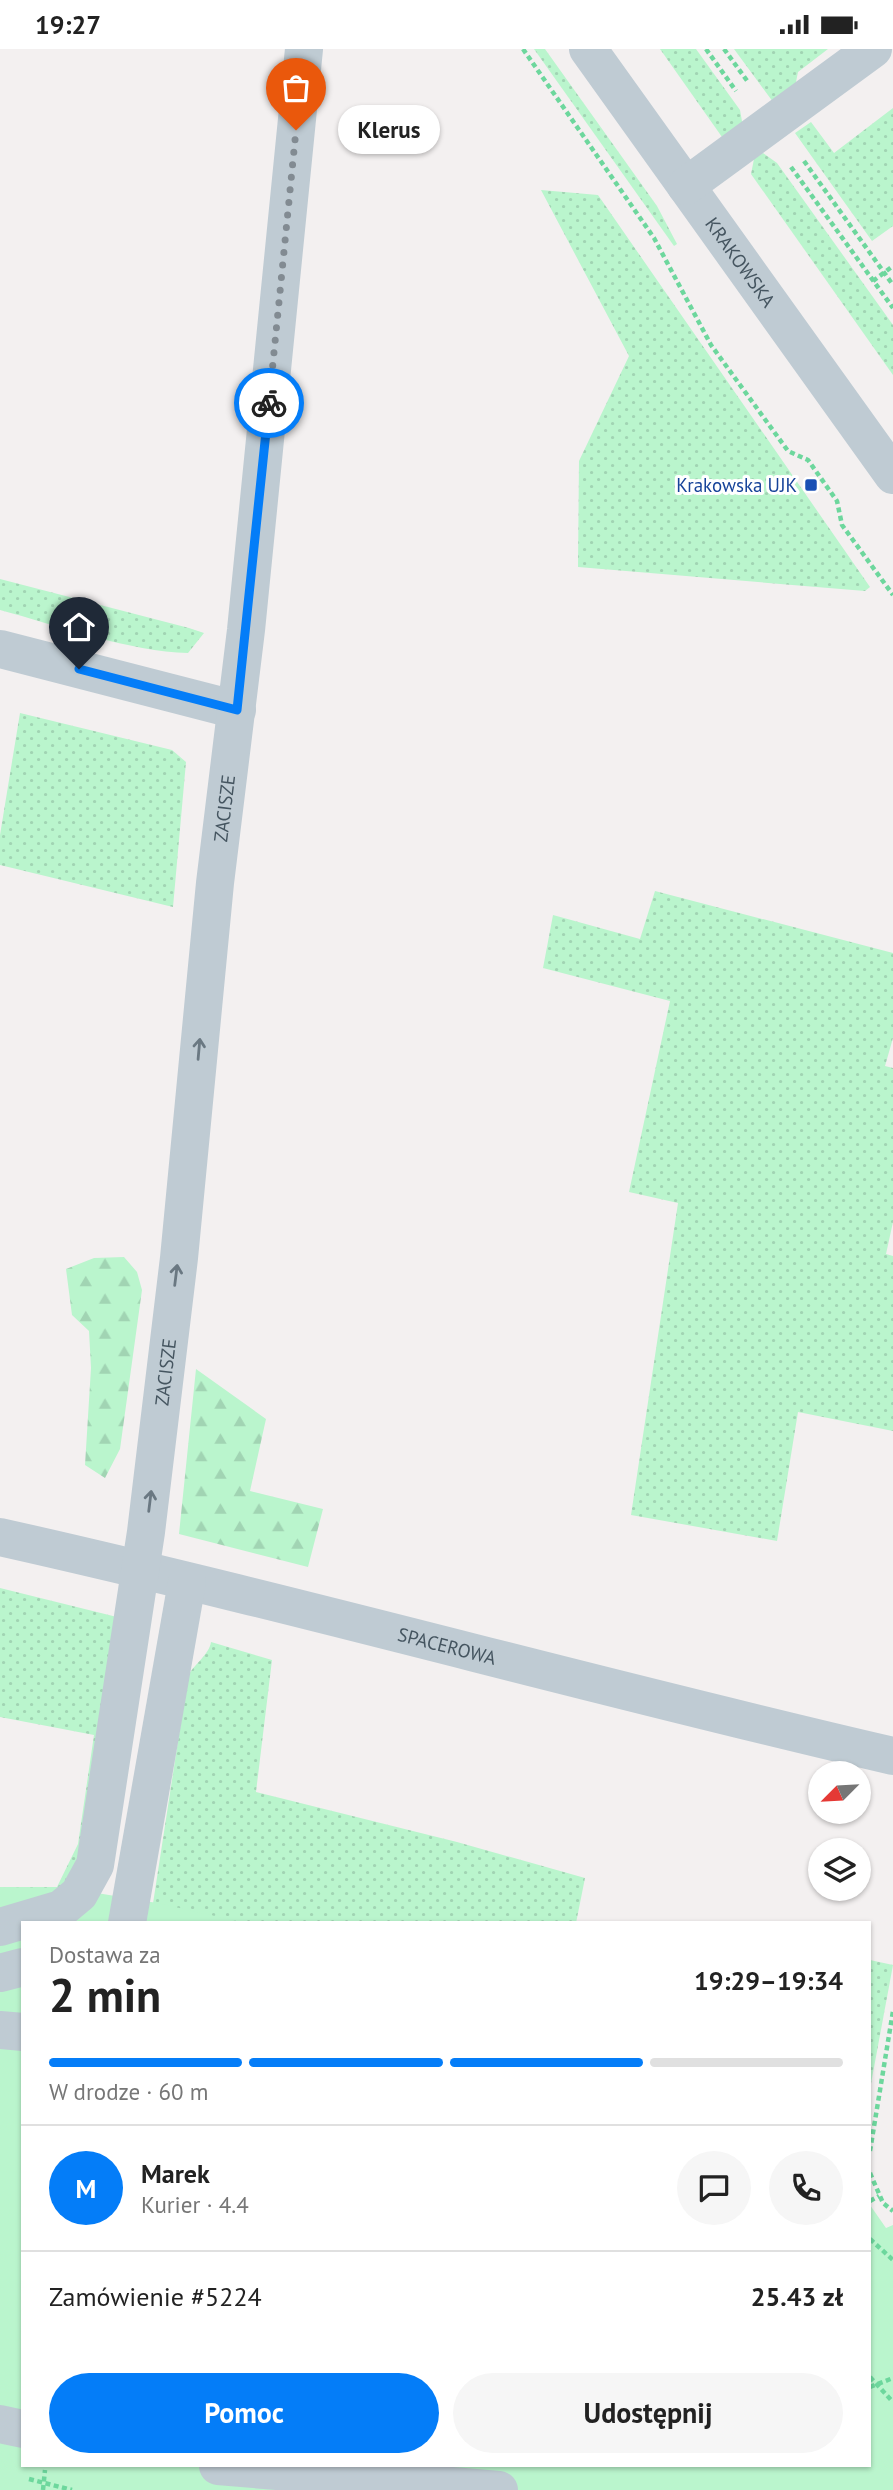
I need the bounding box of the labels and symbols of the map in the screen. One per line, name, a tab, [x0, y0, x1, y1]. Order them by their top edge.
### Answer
pin	[266, 58, 326, 130]
callout: Klerus	[338, 105, 440, 155]
street label: KRAKOWSKA	[700, 212, 781, 312]
courier	[234, 368, 304, 438]
place label: Krakowska UJK	[676, 473, 797, 497]
marker: Krakowska UJK	[803, 477, 819, 493]
pin	[49, 597, 109, 669]
street label: ZACISZE	[208, 773, 240, 843]
one-way arrow	[192, 1038, 205, 1061]
one-way arrow	[170, 1265, 183, 1287]
street label: ZACISZE	[149, 1337, 181, 1407]
one-way arrow	[143, 1491, 156, 1513]
street label: SPACEROWA	[395, 1622, 499, 1670]
north arrow	[808, 1761, 872, 1823]

